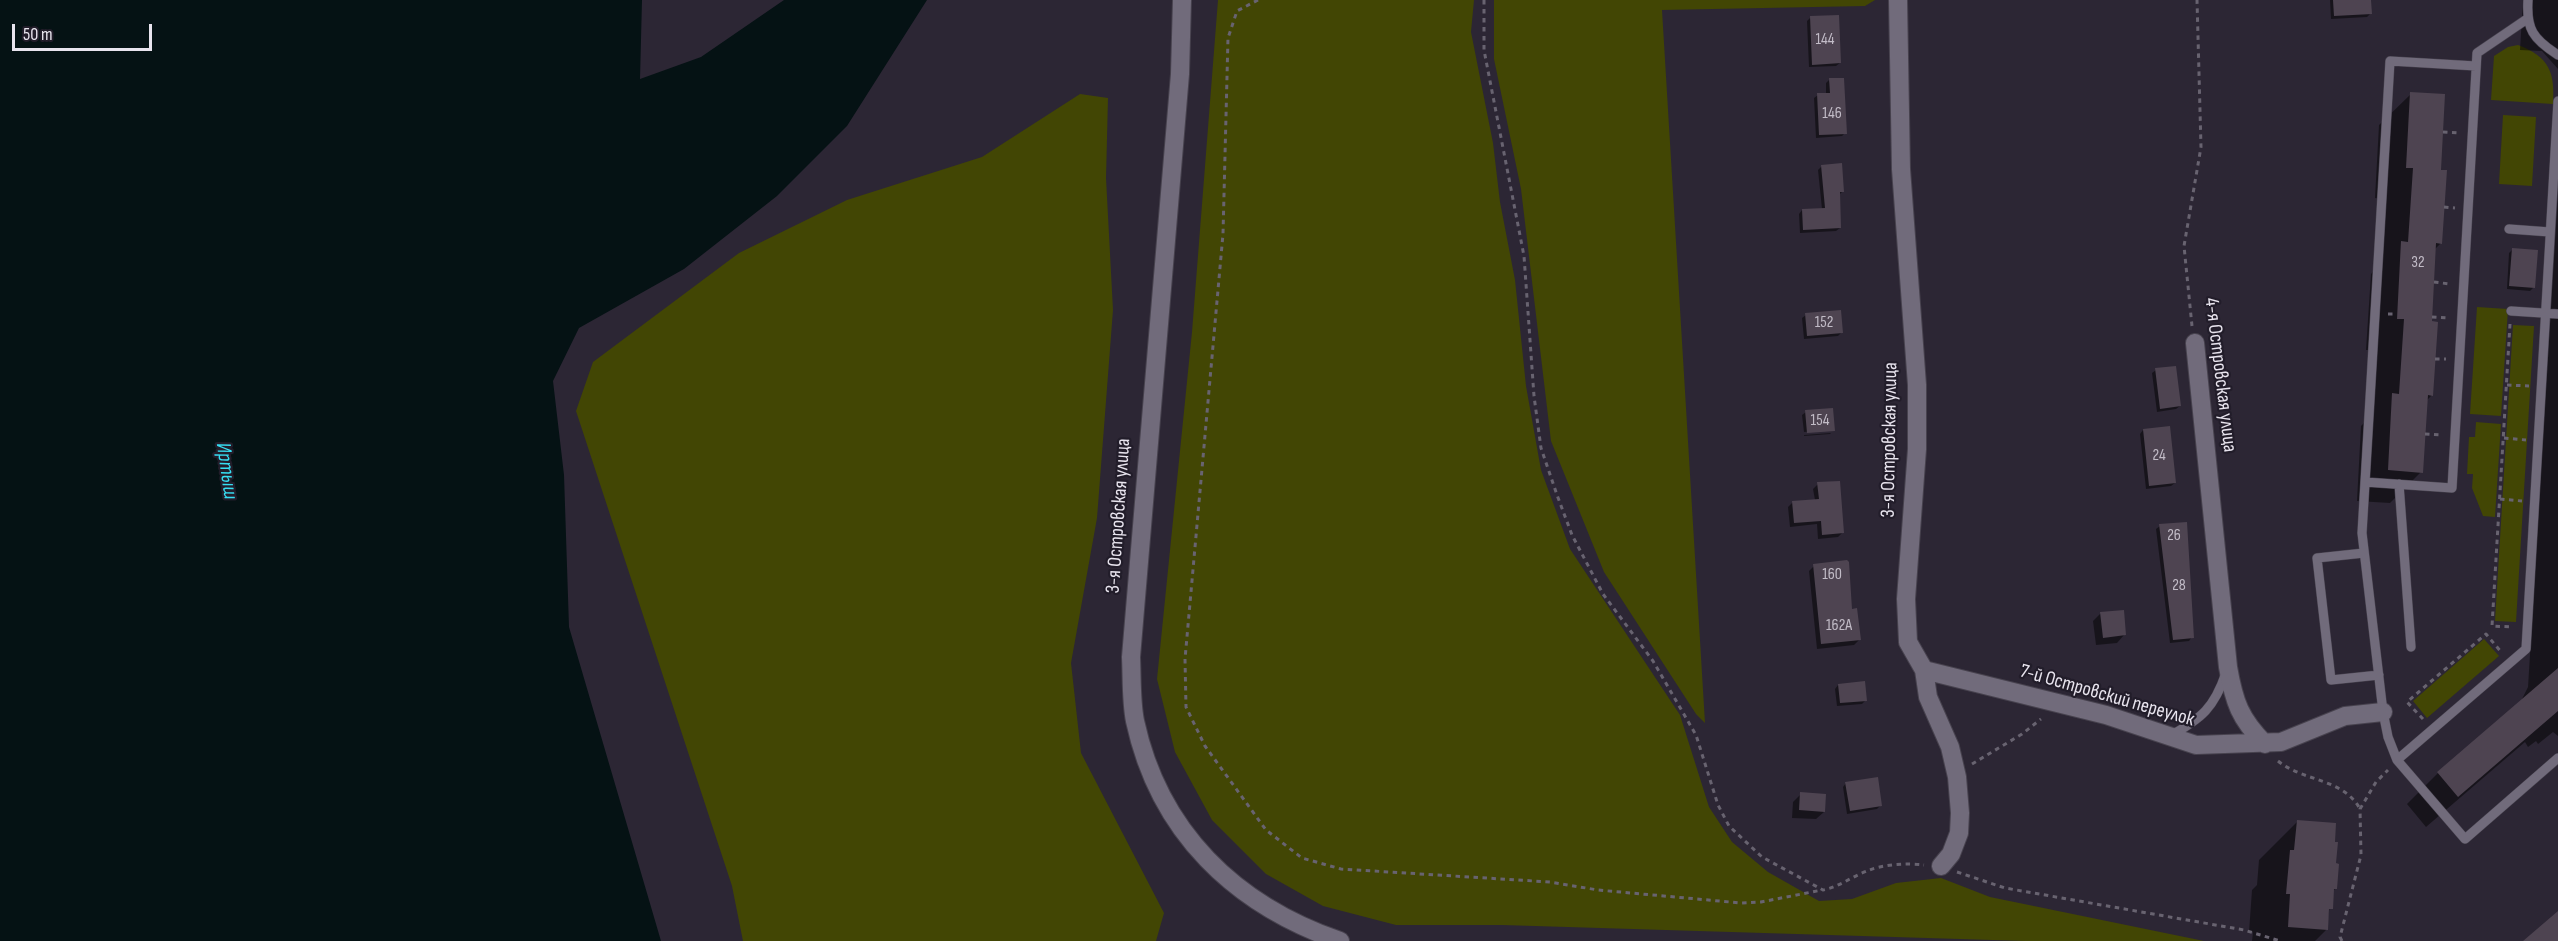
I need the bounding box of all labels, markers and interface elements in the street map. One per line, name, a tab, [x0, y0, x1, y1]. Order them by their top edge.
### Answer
scale bar	[15, 12, 154, 50]
text: 50 m	[23, 24, 53, 45]
house number: 144	[1815, 30, 1835, 50]
house number: 146	[1822, 104, 1842, 124]
house number: 32	[2411, 253, 2425, 273]
street label: 4-я Островская улица	[2199, 296, 2241, 454]
house number: 152	[1815, 313, 1833, 333]
street label: 3-я Островская улица	[1877, 362, 1903, 518]
house number: 154	[1811, 411, 1829, 431]
street label: 3-я Островская улица	[1102, 438, 1136, 594]
water label: Иртыш	[210, 441, 242, 501]
house number: 24	[2152, 446, 2166, 466]
house number: 26	[2167, 526, 2181, 546]
house number: 160	[1822, 565, 1842, 585]
house number: 28	[2172, 576, 2186, 596]
house number: 162А	[1826, 616, 1852, 636]
street label: 7-й Островский переулок	[2017, 660, 2197, 732]

